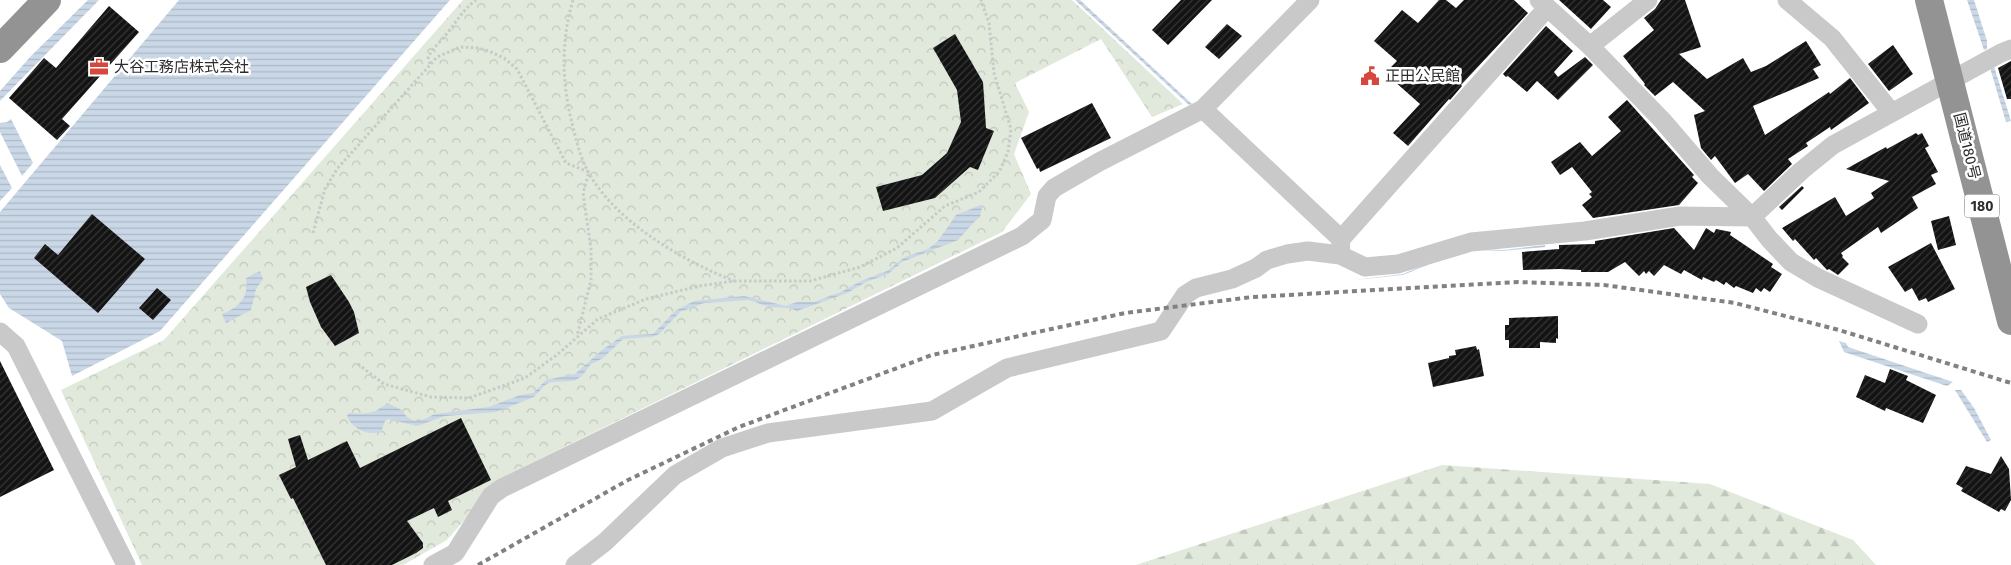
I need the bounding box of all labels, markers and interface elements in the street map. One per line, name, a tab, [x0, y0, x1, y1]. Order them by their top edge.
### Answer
office icon: 大谷工務店株式会社	[88, 56, 110, 78]
place label: 大谷工務店株式会社	[114, 58, 249, 76]
public building icon: 正田公民館	[1359, 65, 1381, 87]
place label: 正田公民館	[1385, 67, 1460, 85]
street label: 国道180号	[1950, 111, 1984, 181]
road number: 180	[1964, 195, 2000, 218]

